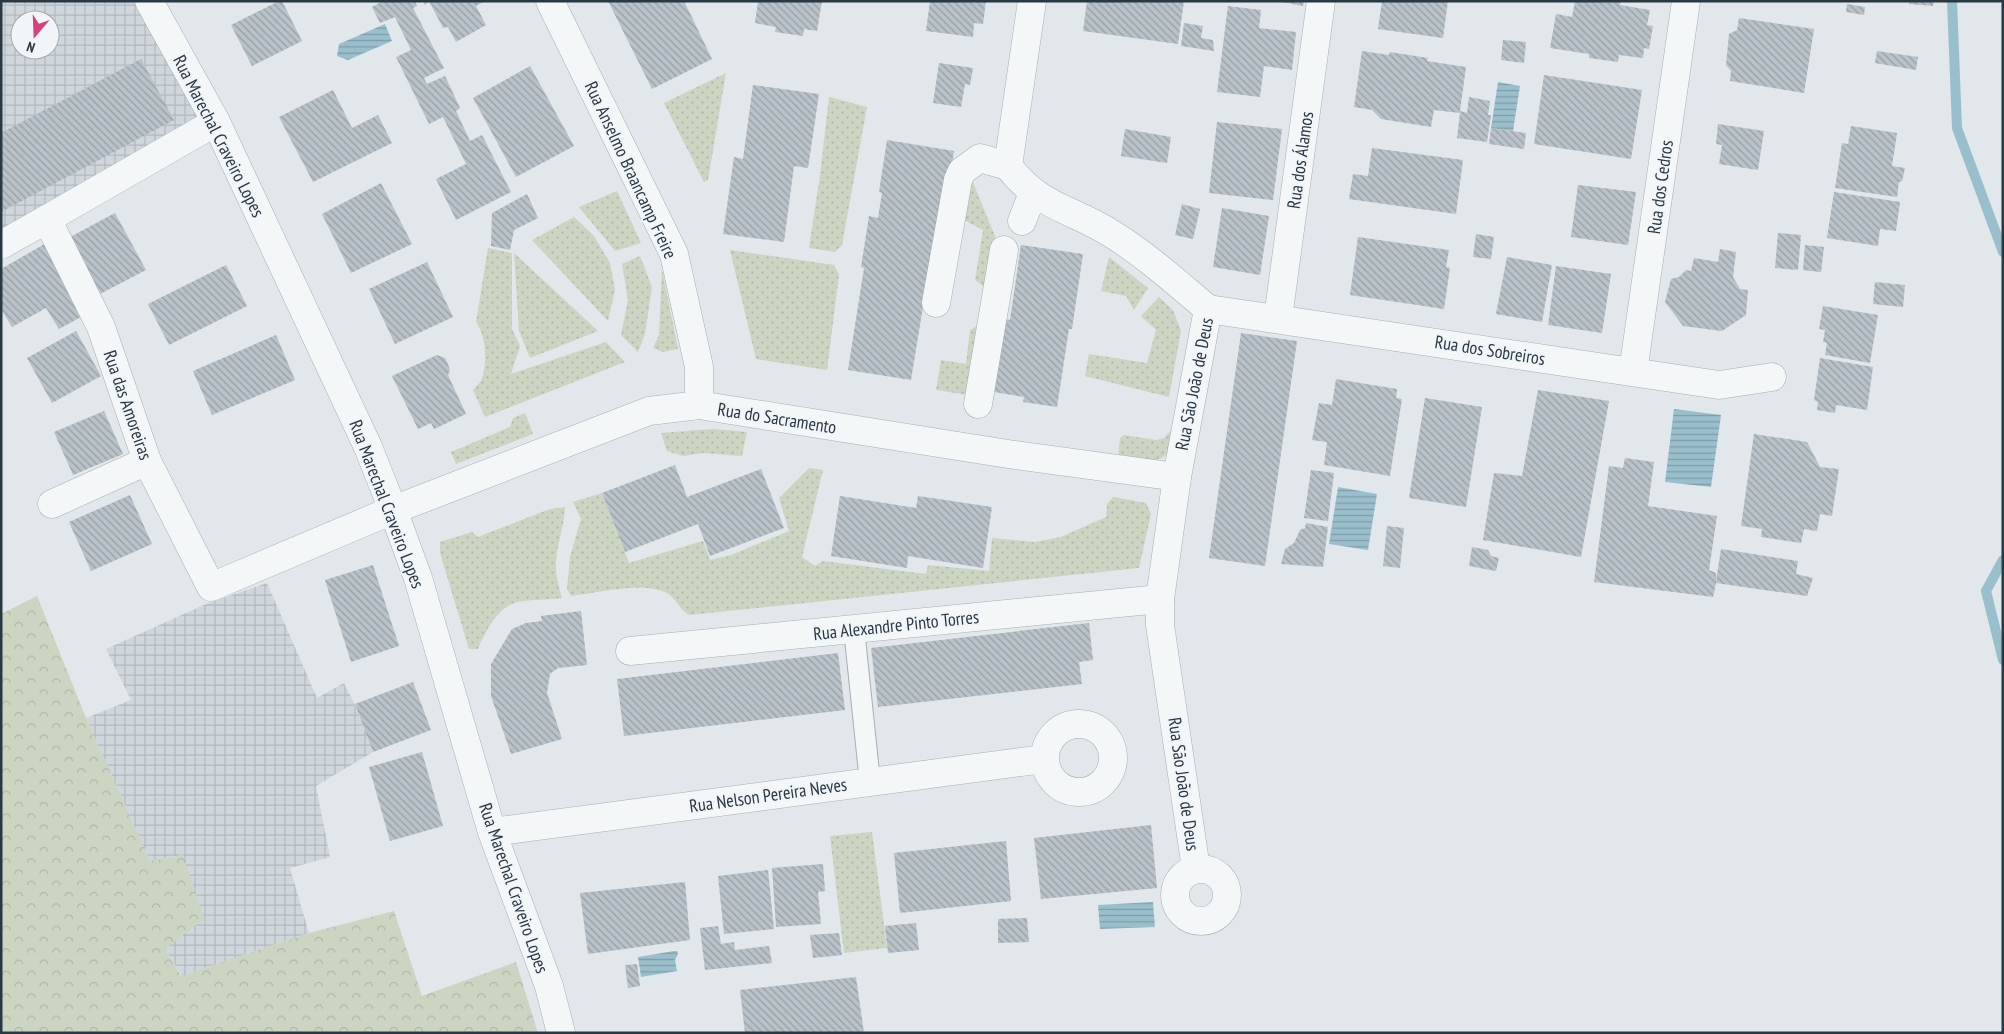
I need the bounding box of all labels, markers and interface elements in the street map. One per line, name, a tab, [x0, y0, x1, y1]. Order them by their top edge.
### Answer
north arrow	[10, 10, 60, 60]
text: N	[24, 38, 37, 57]
street label: Rua Marechal Craveiro Lopes	[168, 51, 270, 221]
street label: Rua Anselmo Braancamp Freire	[580, 78, 682, 262]
street label: Rua dos Álamos	[1282, 110, 1318, 210]
street label: Rua dos Cedros	[1642, 139, 1678, 235]
street label: Rua São João de Deus	[1170, 316, 1218, 452]
street label: Rua dos Sobreiros	[1433, 330, 1547, 370]
street label: Rua das Amoreiras	[99, 347, 157, 463]
street label: Rua do Sacramento	[716, 397, 838, 439]
street label: Rua Marechal Craveiro Lopes	[344, 416, 430, 592]
street label: Rua Alexandre Pinto Torres	[812, 605, 980, 645]
street label: Rua São João de Deus	[1163, 716, 1205, 852]
street label: Rua Nelson Pereira Neves	[688, 773, 848, 817]
street label: Rua Marechal Craveiro Lopes	[474, 800, 554, 976]

